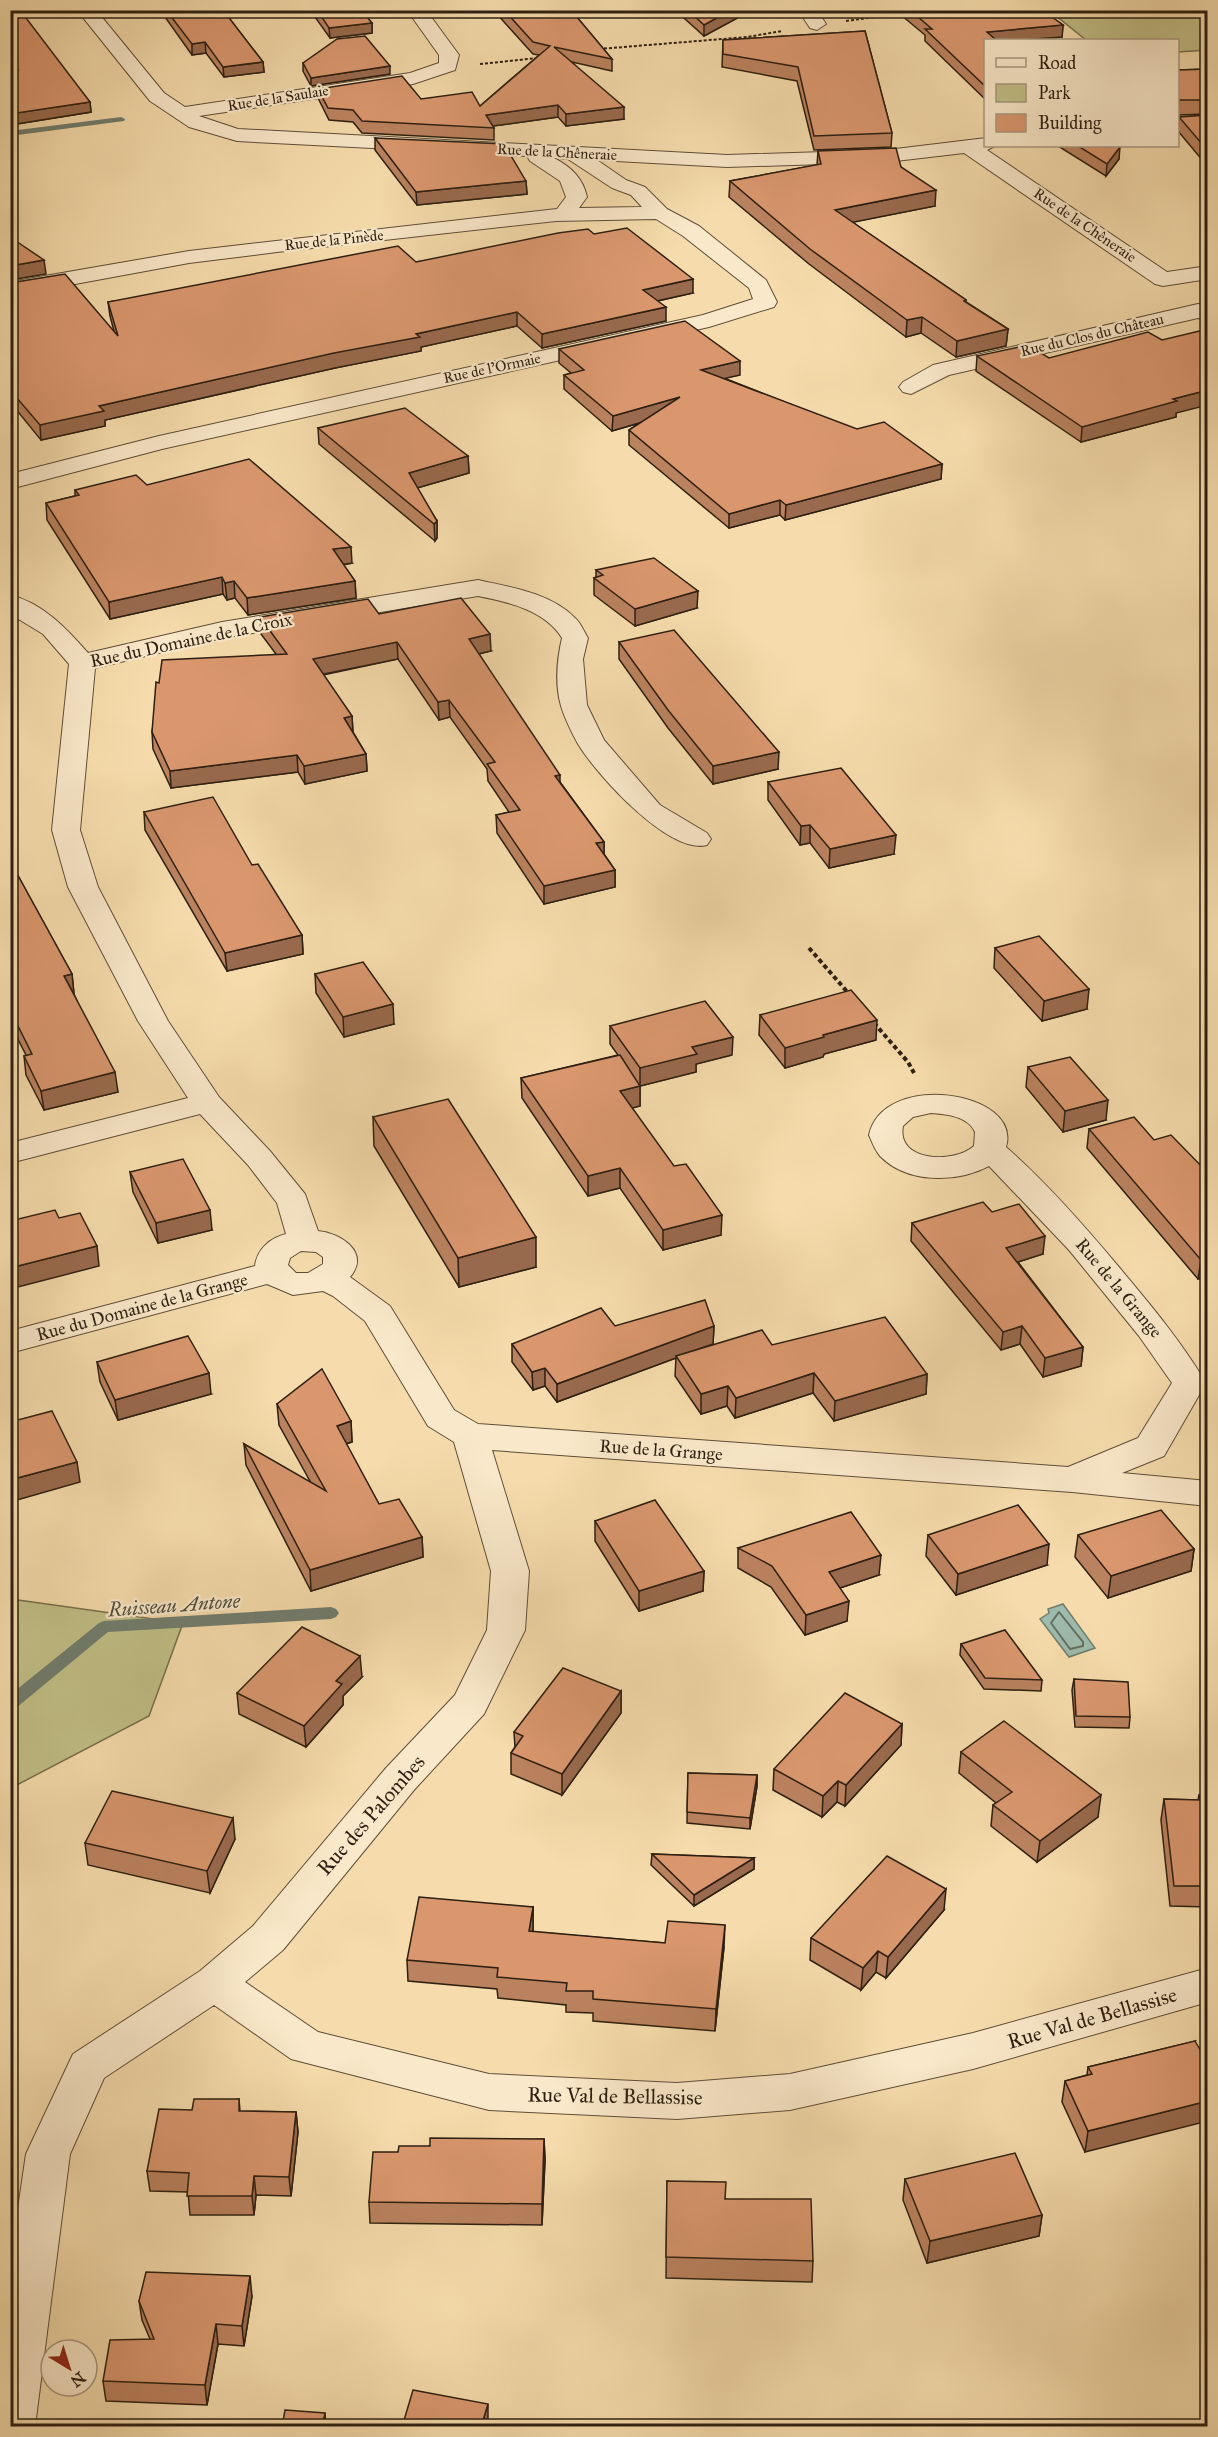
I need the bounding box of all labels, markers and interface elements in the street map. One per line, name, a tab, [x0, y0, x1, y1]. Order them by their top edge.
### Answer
legend	[984, 39, 1179, 147]
text: Road	[1038, 52, 1076, 74]
street label: Rue de la Saulaie	[226, 81, 330, 115]
text: Park	[1038, 82, 1071, 104]
text: Building	[1038, 112, 1102, 135]
street label: Rue de la Chêneraie	[497, 140, 617, 164]
street label: Rue de la Chêneraie	[1030, 184, 1140, 266]
street label: Rue de la Pinède	[284, 226, 384, 254]
street label: Rue du Clos du Château	[1018, 310, 1166, 360]
street label: Rue de l'Ormaie	[442, 349, 542, 387]
street label: Rue du Domaine de la Croix	[88, 608, 294, 672]
street label: Rue de la Grange	[1070, 1234, 1167, 1343]
street label: Rue du Domaine de la Grange	[34, 1268, 250, 1347]
street label: Rue de la Grange	[599, 1435, 723, 1466]
water label: Ruisseau Antone	[106, 1588, 241, 1622]
street label: Rue des Palombes	[312, 1749, 430, 1881]
street label: Rue Val de Bellassise	[1004, 1981, 1180, 2055]
street label: Rue Val de Bellassise	[527, 2081, 703, 2111]
north arrow	[39, 2338, 99, 2398]
text: N	[66, 2368, 89, 2391]

